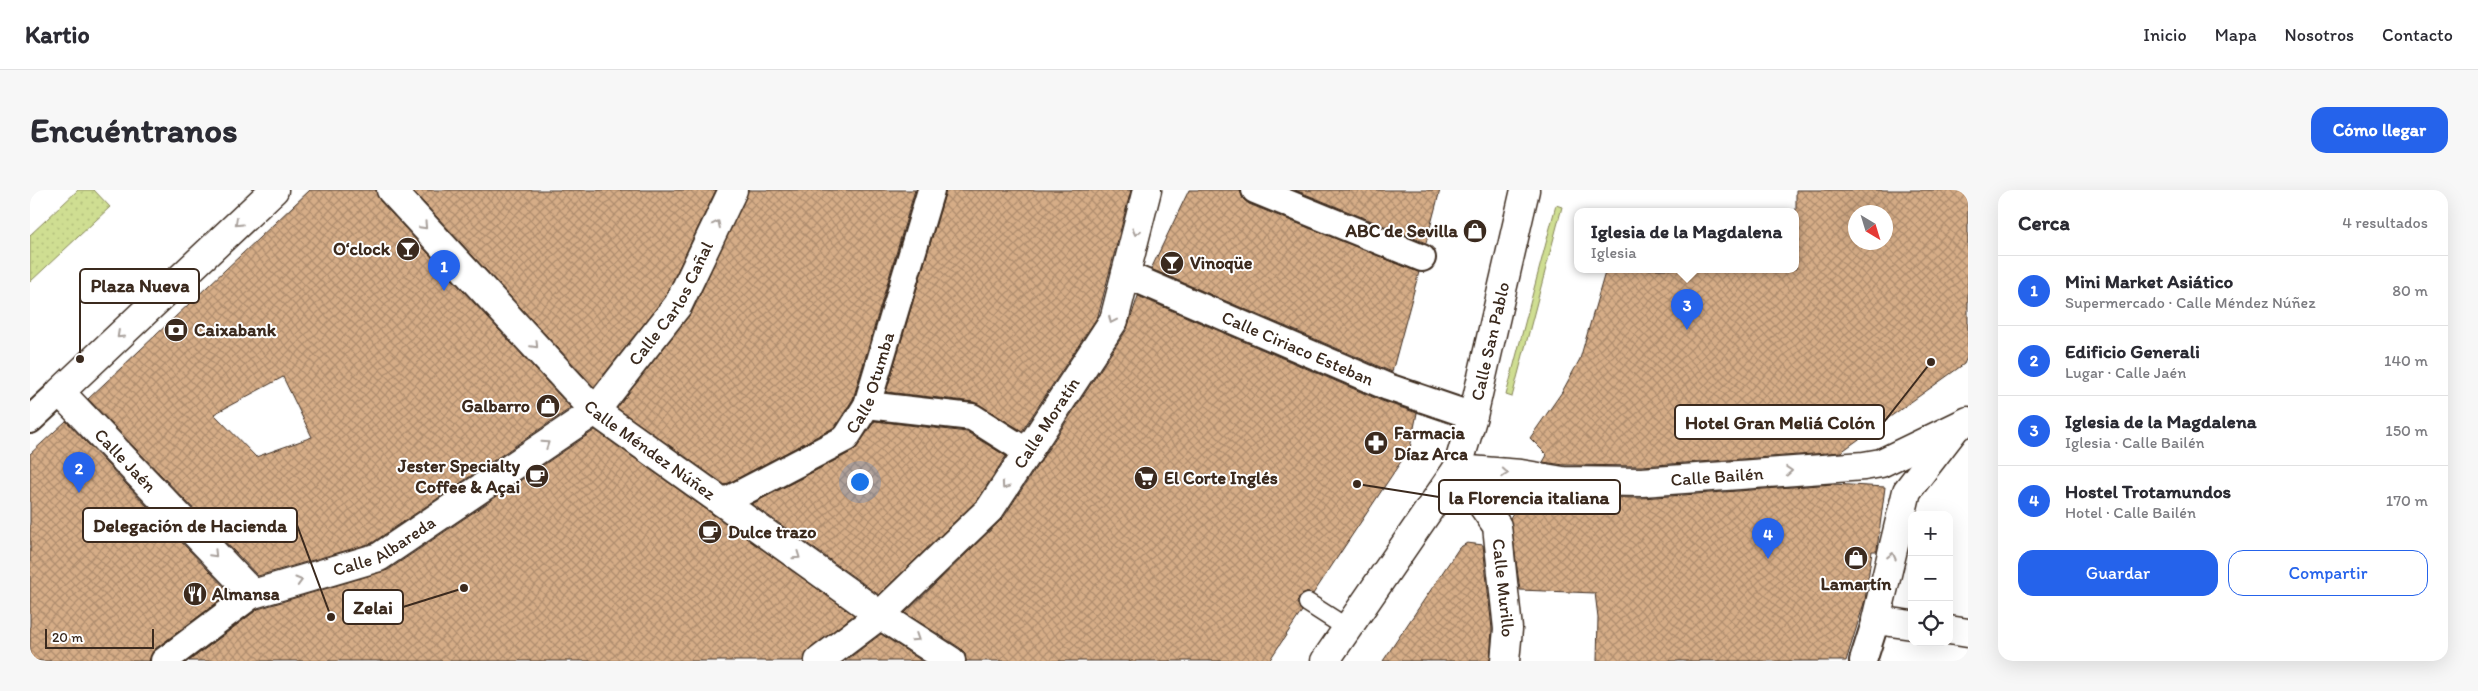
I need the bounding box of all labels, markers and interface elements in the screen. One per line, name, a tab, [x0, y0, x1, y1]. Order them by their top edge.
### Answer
text: Kartio	[25, 20, 90, 49]
text: Inicio	[2143, 24, 2187, 46]
text: Mapa	[2215, 24, 2257, 46]
text: Nosotros	[2285, 24, 2354, 46]
text: Contacto	[2382, 24, 2453, 46]
button: Cómo llegar	[2311, 107, 2448, 153]
text: Encuéntranos	[30, 109, 238, 151]
north arrow	[1848, 205, 1893, 250]
popup	[1574, 208, 1799, 273]
text: Cerca	[2018, 210, 2070, 235]
text: 4 resultados	[2342, 213, 2428, 232]
one-way arrow	[235, 217, 244, 226]
shop icon: ABC de Sevilla	[1462, 218, 1488, 244]
one-way arrow	[418, 220, 427, 229]
one-way arrow	[711, 220, 721, 229]
place label: ABC de Sevilla	[1345, 220, 1459, 242]
text: Iglesia de la Magdalena	[1591, 220, 1782, 243]
one-way arrow	[1131, 227, 1142, 236]
bar icon: O‘clock	[395, 236, 421, 262]
place label: O‘clock	[333, 238, 391, 260]
street label: Calle Carlos Cañal	[624, 238, 718, 370]
text: Iglesia	[1591, 243, 1637, 262]
pin: 1	[428, 250, 460, 291]
bar icon: Vinoqüe	[1159, 250, 1185, 276]
place label: Vinoqüe	[1190, 252, 1253, 274]
callout: Plaza Nueva	[80, 269, 199, 303]
text: Mini Market Asiático	[2065, 270, 2233, 293]
text: Plaza Nueva	[91, 274, 190, 297]
street label: Calle San Pablo	[1466, 280, 1514, 403]
text: 1	[2030, 281, 2038, 300]
text: 80 m	[2392, 281, 2428, 300]
pin: 3	[1671, 289, 1703, 330]
text: Supermercado · Calle Méndez Núñez	[2065, 293, 2316, 312]
street label: Calle Ciriaco Esteban	[1218, 306, 1378, 391]
one-way arrow	[1109, 315, 1119, 324]
bank icon: Caixabank	[163, 317, 189, 343]
place label: Caixabank	[194, 319, 277, 341]
one-way arrow	[117, 329, 126, 338]
street label: Calle Otumba	[841, 329, 899, 438]
one-way arrow	[529, 340, 538, 349]
text: Edificio Generali	[2065, 340, 2200, 363]
text: 2	[2030, 351, 2038, 370]
text: 140 m	[2384, 351, 2428, 370]
text: Lugar · Calle Jaén	[2065, 363, 2186, 382]
street label: Calle Moratín	[1008, 373, 1085, 473]
shop icon: Galbarro	[535, 393, 561, 419]
place label: Galbarro	[461, 395, 530, 417]
street label: Calle Méndez Núñez	[579, 395, 721, 505]
callout: Hotel Gran Meliá Colón	[1675, 405, 1884, 439]
text: Iglesia de la Magdalena	[2065, 410, 2257, 433]
text: Hotel Gran Meliá Colón	[1685, 411, 1875, 434]
text: 3	[2030, 421, 2038, 440]
text: 150 m	[2385, 421, 2428, 440]
place label: Farmacia Díaz Arca	[1394, 422, 1468, 465]
street label: Calle Jaén	[90, 424, 161, 497]
pharmacy icon: Farmacia Díaz Arca	[1363, 430, 1389, 456]
text: Iglesia · Calle Bailén	[2065, 433, 2205, 452]
one-way arrow	[540, 441, 550, 450]
pin: 2	[63, 452, 95, 493]
place label: Jester Specialty Coffee & Açai	[397, 455, 521, 498]
street label: Calle Bailén	[1670, 462, 1764, 491]
cafe icon: Jester Specialty Coffee & Açai	[524, 463, 550, 489]
supermarket icon: El Corte Inglés	[1133, 465, 1159, 491]
one-way arrow	[1786, 466, 1794, 477]
place label: El Corte Inglés	[1164, 467, 1278, 489]
one-way arrow	[1502, 467, 1510, 478]
your location	[847, 469, 873, 495]
callout: la Florencia italiana	[1439, 480, 1620, 514]
text: Hostel Trotamundos	[2065, 480, 2231, 503]
one-way arrow	[1002, 481, 1012, 490]
text: la Florencia italiana	[1449, 486, 1611, 509]
text: 4	[2029, 491, 2039, 510]
text: 170 m	[2386, 491, 2428, 510]
text: Hotel · Calle Bailén	[2065, 503, 2196, 522]
callout: Delegación de Hacienda	[83, 508, 297, 542]
street label: Calle Albareda	[330, 511, 440, 581]
map controls	[1908, 511, 1953, 646]
button: +	[1908, 511, 1953, 556]
text: Delegación de Hacienda	[93, 514, 287, 537]
pin: 4	[1752, 518, 1784, 559]
cafe icon: Dulce trazo	[697, 519, 723, 545]
place label: Dulce trazo	[728, 521, 816, 543]
street label: Calle Murillo	[1487, 537, 1519, 639]
shop icon: Lamartín	[1843, 545, 1869, 571]
one-way arrow	[208, 548, 217, 557]
one-way arrow	[791, 550, 800, 559]
button: Guardar	[2018, 550, 2218, 596]
button: Compartir	[2228, 550, 2428, 596]
one-way arrow	[1886, 551, 1897, 560]
button: −	[1908, 556, 1953, 601]
place label: Lamartín	[1821, 573, 1892, 595]
one-way arrow	[295, 576, 303, 586]
restaurant icon: Almansa	[182, 581, 208, 607]
place label: Almansa	[211, 583, 280, 605]
callout: Zelai	[343, 590, 403, 624]
text: Zelai	[353, 596, 393, 619]
button: locate	[1908, 601, 1953, 646]
scale bar	[45, 626, 154, 649]
text: 20 m	[52, 629, 83, 646]
one-way arrow	[910, 632, 919, 641]

